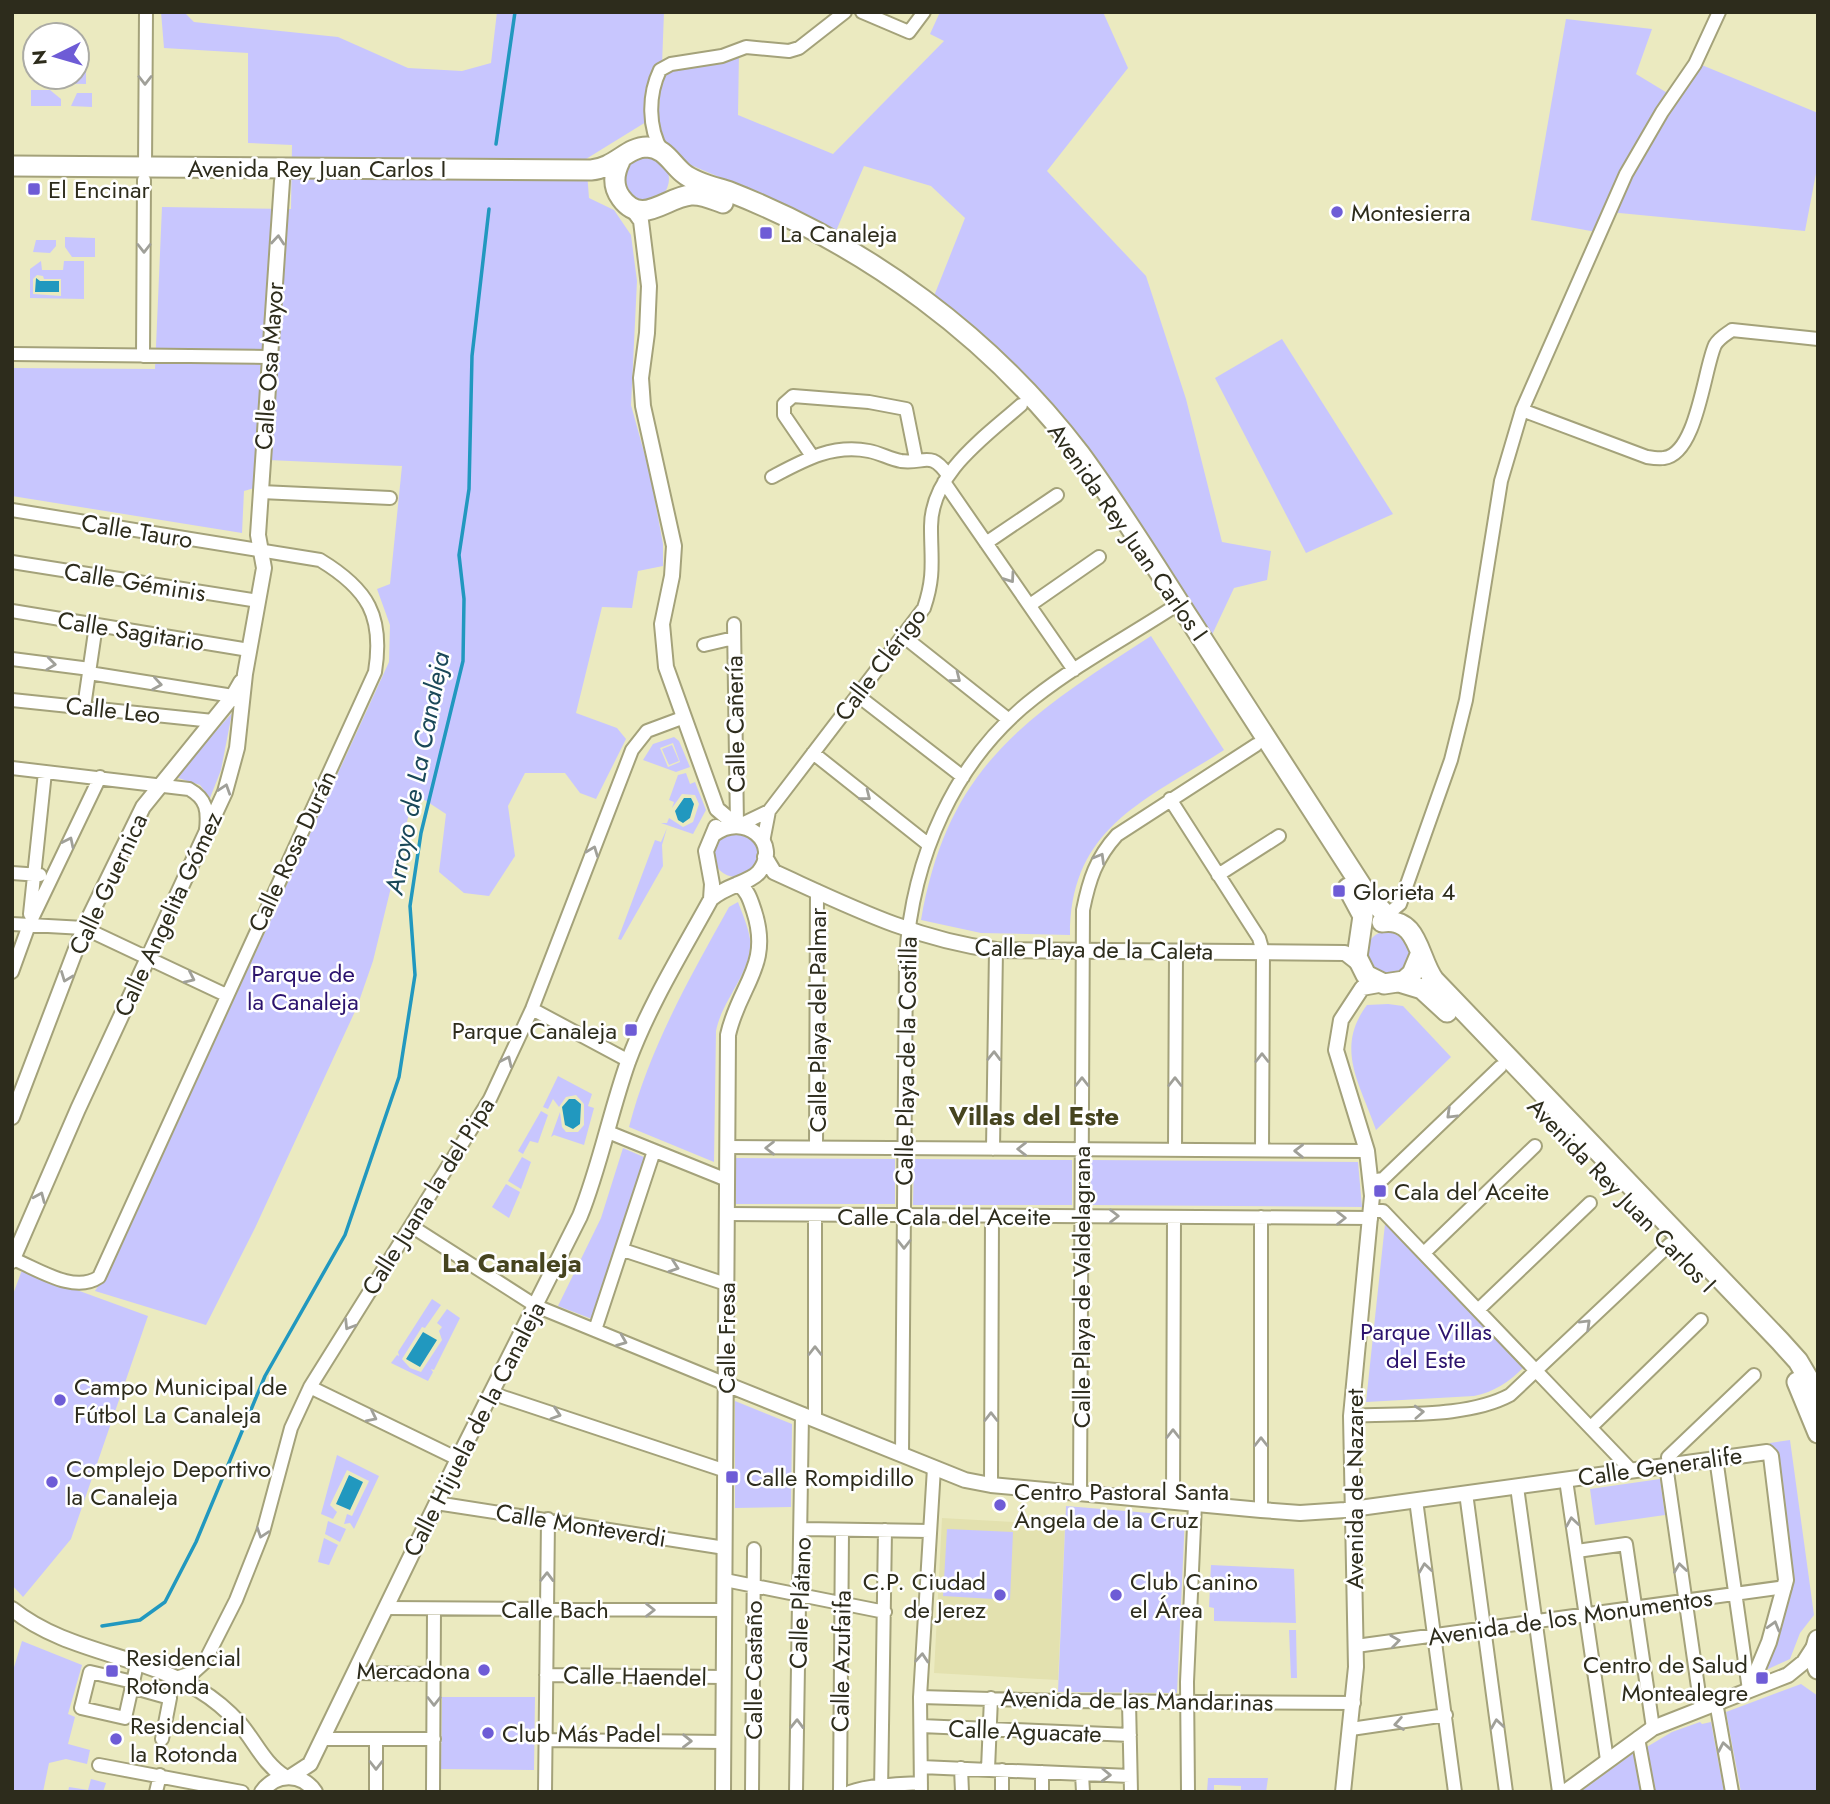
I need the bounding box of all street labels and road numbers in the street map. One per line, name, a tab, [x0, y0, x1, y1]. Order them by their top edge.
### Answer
street label: Avenida Rey Juan Carlos I	[188, 151, 446, 186]
street label: Calle Osa Mayor	[246, 280, 292, 451]
street label: Avenida Rey Juan Carlos I	[1039, 416, 1217, 648]
street label: Calle Tauro	[79, 505, 195, 557]
street label: Calle Géminis	[62, 554, 208, 610]
street label: Calle Clérigo	[826, 600, 934, 728]
street label: Calle Sagitario	[55, 602, 207, 660]
street label: Calle Cañería	[716, 655, 754, 793]
street label: Calle Leo	[64, 688, 162, 732]
street label: Calle Rosa Durán	[239, 764, 345, 938]
street label: Calle Angelita Gómez	[105, 806, 231, 1022]
street label: Calle Guernica	[60, 808, 156, 960]
street label: Calle Playa del Palmar	[800, 907, 835, 1132]
street label: Calle Playa de la Caleta	[974, 929, 1214, 969]
street label: Calle Playa de la Costilla	[886, 936, 926, 1186]
street label: Calle Juana la del Pipa	[353, 1090, 503, 1302]
street label: Avenida Rey Juan Carlos I	[1519, 1090, 1725, 1300]
street label: Calle Playa de Valdelagrana	[1064, 1146, 1099, 1428]
street label: Calle Cala del Aceite	[837, 1199, 1051, 1234]
street label: Calle Fresa	[709, 1282, 744, 1394]
street label: Calle Hijuela de la Canaleja	[394, 1295, 554, 1563]
street label: Avenida de Nazaret	[1337, 1389, 1372, 1589]
street label: Calle Generalife	[1576, 1437, 1744, 1495]
street label: Calle Monteverdi	[493, 1494, 669, 1556]
street label: Calle Plátano	[780, 1536, 820, 1670]
street label: Avenida de los Monumentos	[1425, 1580, 1715, 1654]
street label: Calle Azufaifa	[822, 1590, 860, 1732]
street label: Calle Bach	[501, 1592, 609, 1627]
street label: Calle Castaño	[736, 1600, 771, 1740]
street label: Calle Haendel	[563, 1657, 707, 1695]
street label: Avenida de las Mandarinas	[1000, 1680, 1274, 1720]
street label: Calle Aguacate	[948, 1711, 1102, 1751]

